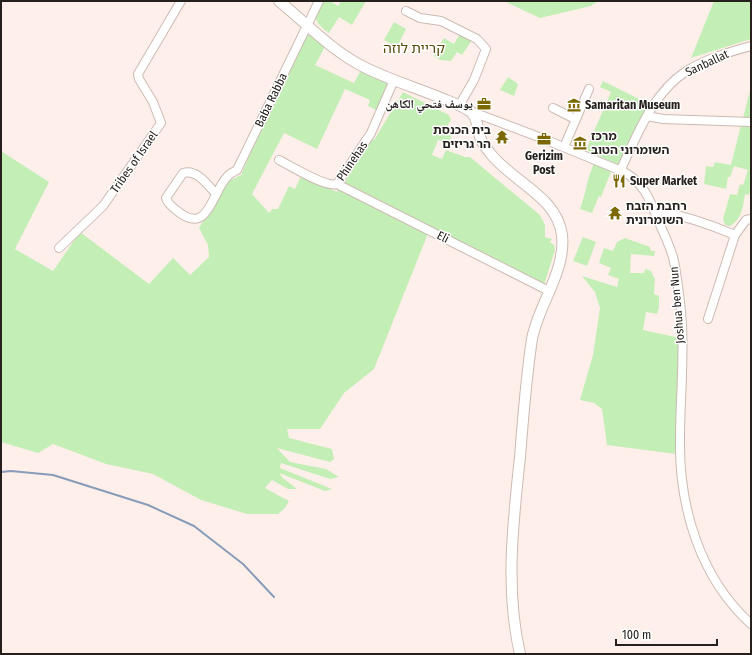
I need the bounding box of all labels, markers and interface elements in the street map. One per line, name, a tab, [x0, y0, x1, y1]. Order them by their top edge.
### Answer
district label: קריית לוזה	[383, 40, 445, 57]
street label: Sanballat	[683, 47, 731, 79]
street label: Baba Rabba	[252, 71, 290, 129]
office icon: يوسف فتحي الكاهن	[476, 96, 492, 112]
place label: يوسف فتحي الكاهن	[386, 97, 473, 114]
museum icon: Samaritan Museum	[566, 97, 582, 113]
place label: Samaritan Museum	[585, 98, 680, 112]
place label: בית הכנסת הר גריזים	[433, 123, 491, 151]
street label: Tribes of Israel	[107, 128, 161, 196]
temple icon: בית הכנסת הר גריזים	[494, 129, 510, 145]
place label: מרכז השומרוני הטוב	[591, 129, 669, 157]
office icon: Gerizim Post	[536, 131, 552, 147]
museum icon: מרכז השומרוני הטוב	[572, 135, 588, 151]
street label: Phinehas	[334, 138, 370, 184]
place label: Gerizim Post	[525, 149, 563, 177]
restaurant icon: Super Market	[611, 173, 627, 189]
place label: Super Market	[630, 174, 698, 188]
place label: רחבת הזבח השומרונית	[626, 199, 687, 227]
temple icon: רחבת הזבח השומרונית	[607, 205, 623, 221]
street label: Eli	[435, 228, 451, 246]
street label: Joshua ben Nun	[667, 266, 687, 344]
scale bar	[616, 621, 717, 647]
text: 100 m	[622, 628, 651, 642]

